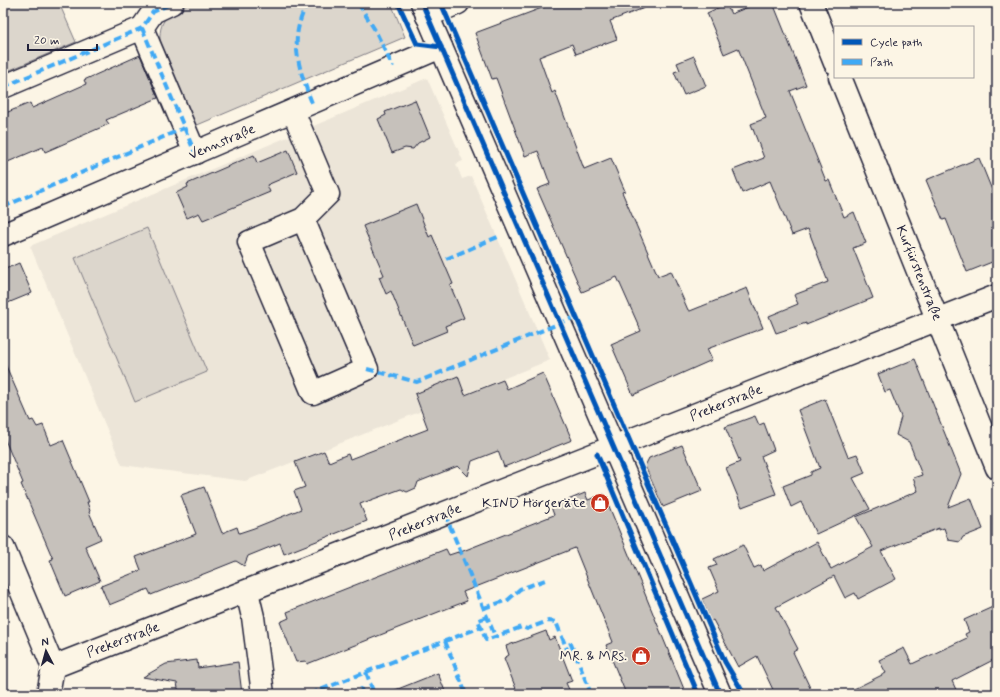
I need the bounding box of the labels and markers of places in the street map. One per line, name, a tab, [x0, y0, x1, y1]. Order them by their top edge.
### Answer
shop icon: KIND Hörgeräte	[589, 492, 611, 514]
place label: KIND Hörgeräte	[482, 494, 586, 514]
shop icon: MR. & MRs.	[630, 645, 652, 667]
place label: MR. & MRs.	[560, 647, 627, 665]

